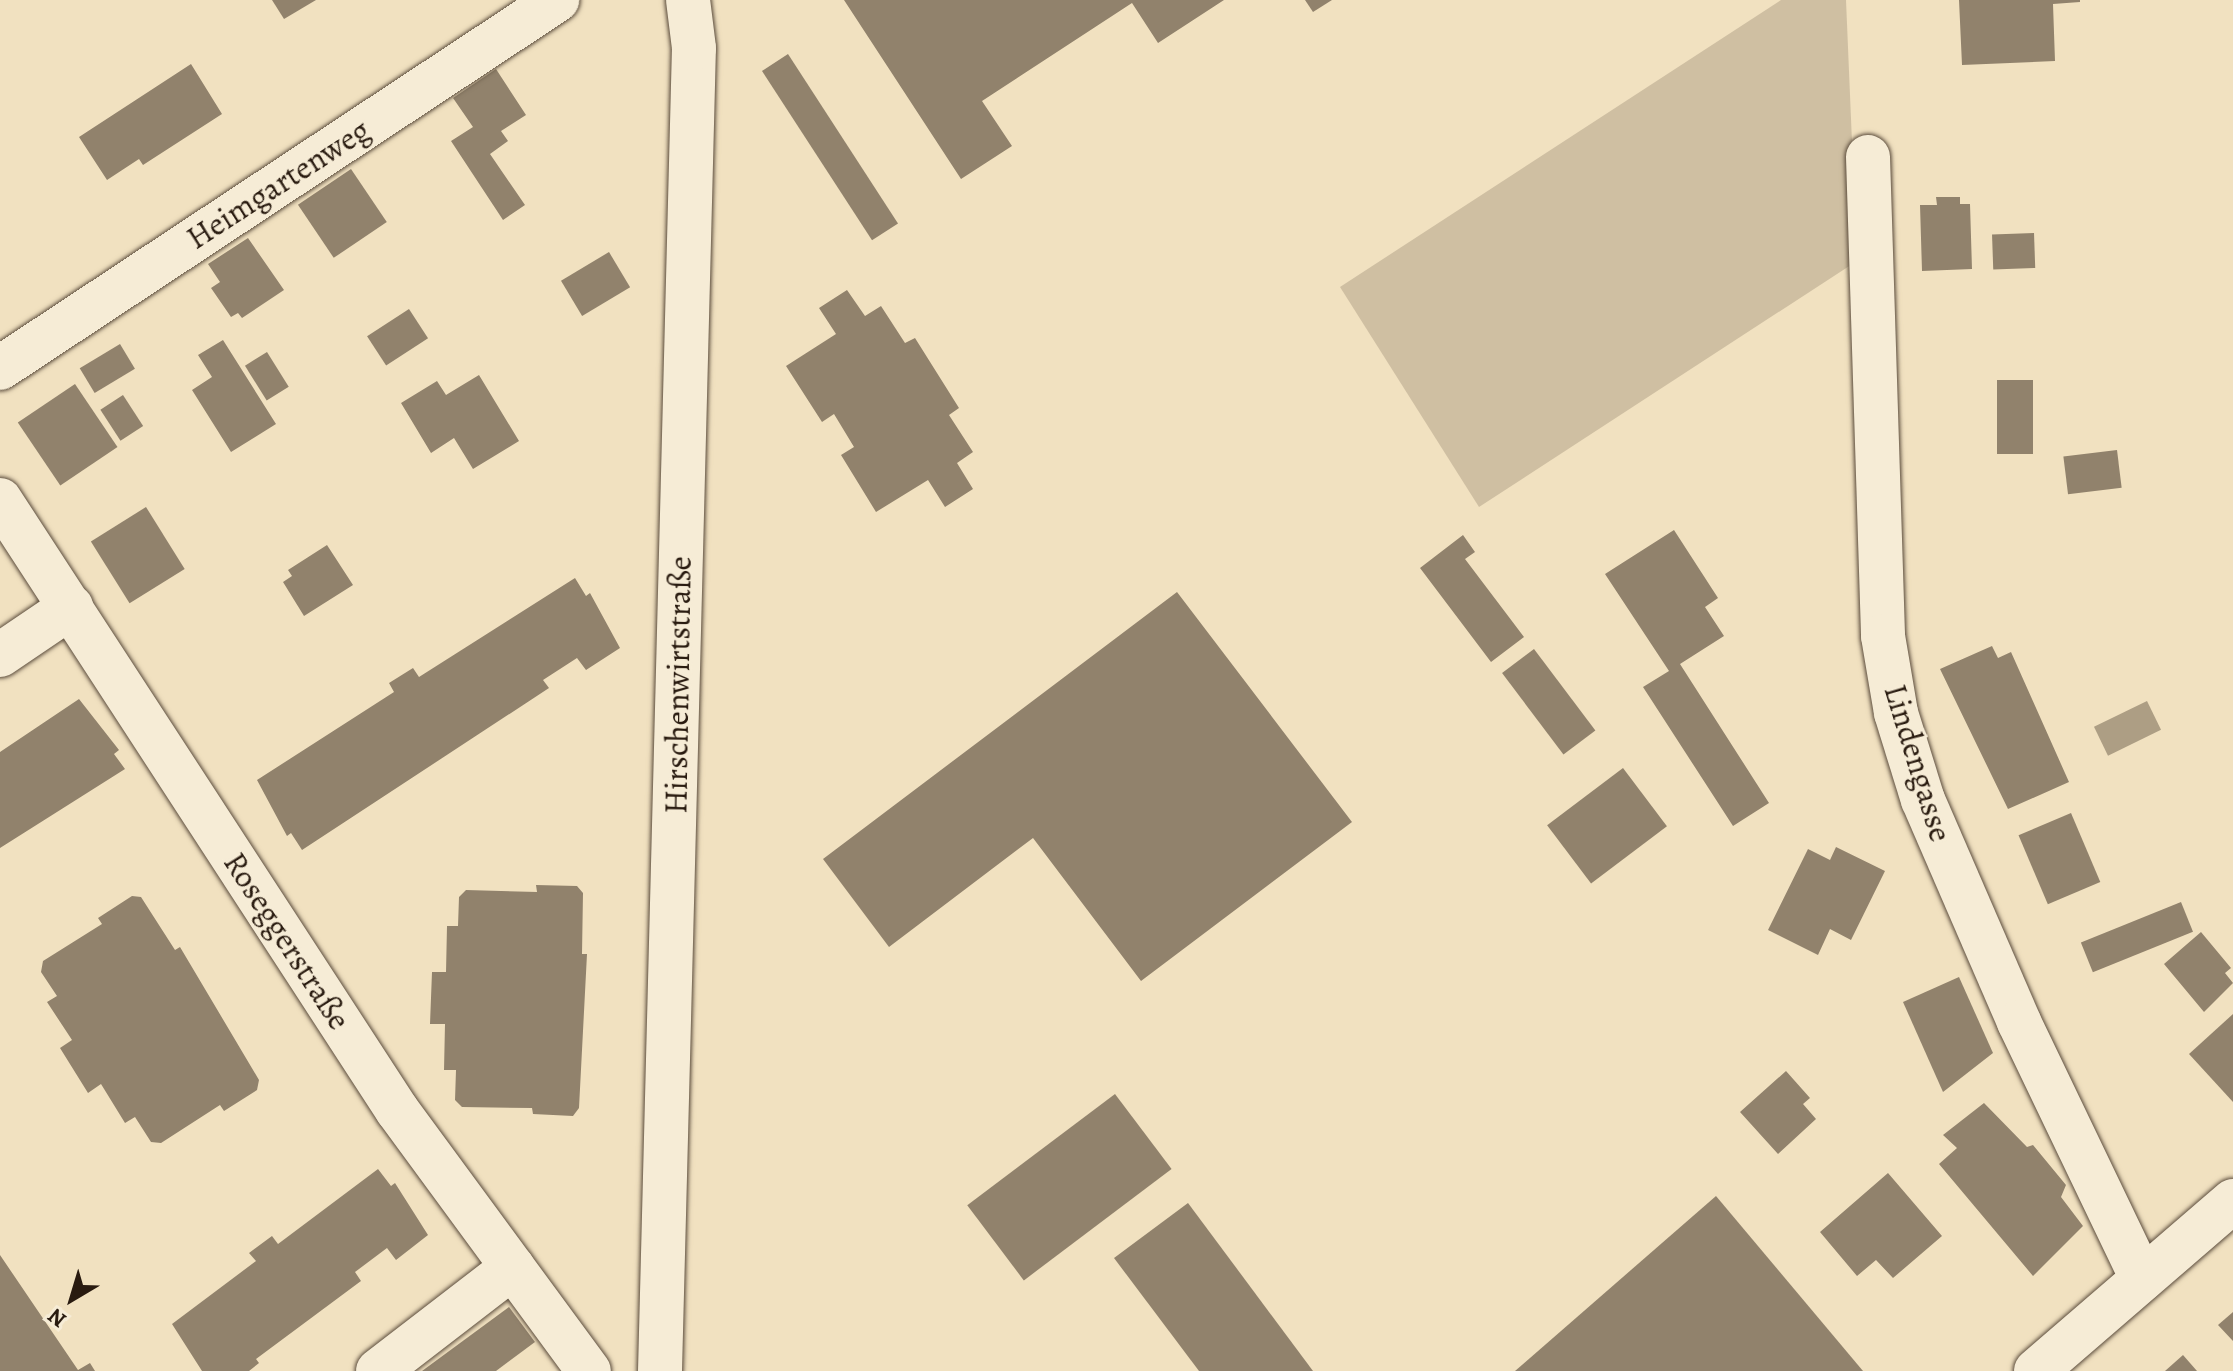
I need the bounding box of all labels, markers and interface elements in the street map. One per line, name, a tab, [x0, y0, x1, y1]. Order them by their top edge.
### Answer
street label: Heimgartenweg	[179, 111, 377, 257]
street label: Hirschenwirtstraße	[657, 556, 699, 814]
street label: Lindengasse	[1876, 680, 1960, 846]
street label: Roseggerstraße	[215, 845, 359, 1037]
north arrow	[32, 1259, 112, 1339]
text: N	[42, 1301, 73, 1335]

